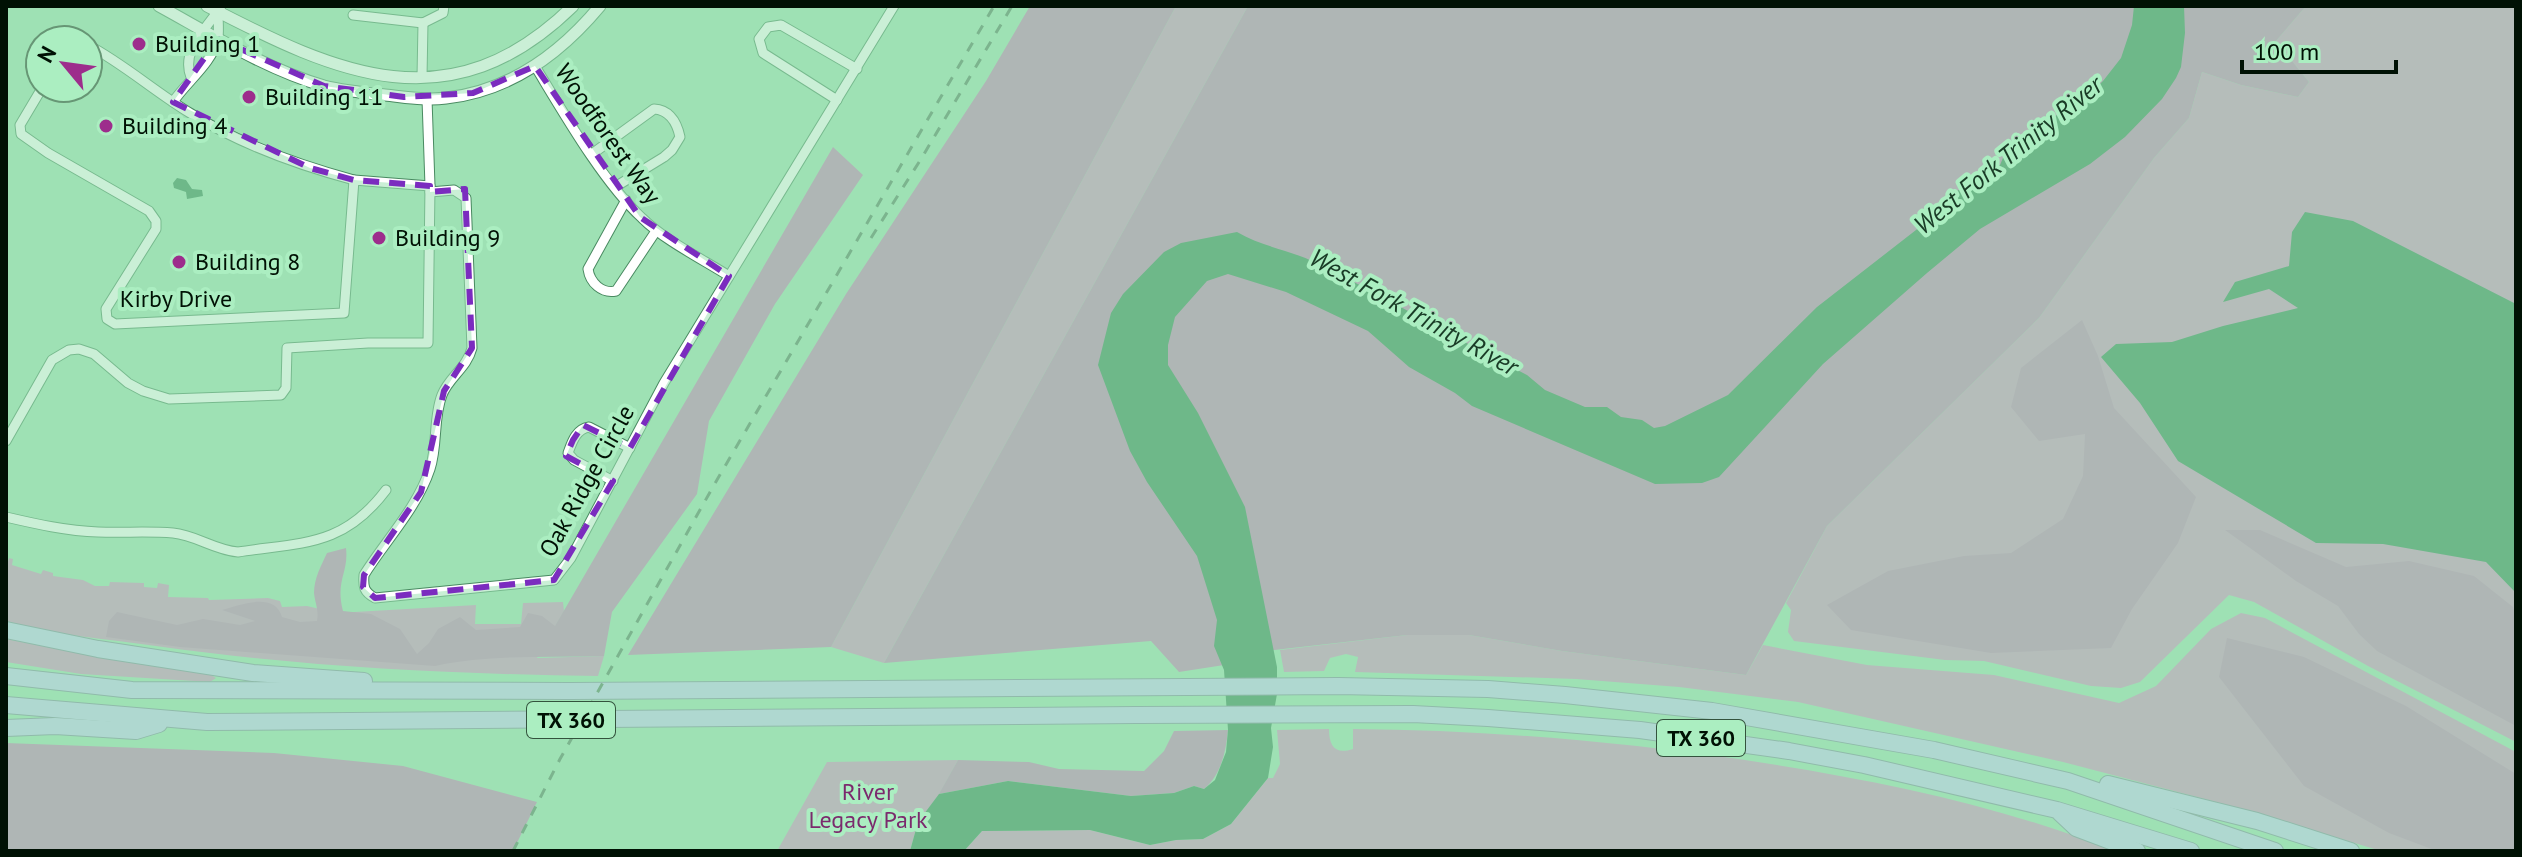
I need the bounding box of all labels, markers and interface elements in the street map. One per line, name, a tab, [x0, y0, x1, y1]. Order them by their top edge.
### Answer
north arrow	[24, 24, 104, 104]
scale bar	[2242, 24, 2396, 74]
place label: Building 1	[155, 28, 260, 59]
marker: Building 1	[130, 35, 148, 53]
text: 100 m	[2254, 36, 2319, 67]
text: N	[31, 41, 62, 67]
street label: Woodforest Way	[549, 58, 668, 210]
water label: West Fork Trinity River	[1907, 67, 2110, 241]
place label: Building 11	[265, 81, 383, 112]
marker: Building 11	[240, 88, 258, 106]
place label: Building 4	[122, 110, 227, 141]
marker: Building 4	[97, 117, 115, 135]
place label: Building 9	[395, 222, 500, 253]
marker: Building 9	[370, 229, 388, 247]
water label: West Fork Trinity River	[1304, 240, 1526, 383]
place label: Building 8	[195, 246, 300, 277]
marker: Building 8	[170, 253, 188, 271]
street label: Kirby Drive	[120, 283, 232, 314]
street label: Oak Ridge Circle	[532, 399, 641, 562]
road number: TX 360	[527, 702, 615, 738]
road number: TX 360	[1657, 720, 1745, 756]
park label: River Legacy Park	[808, 776, 928, 835]

